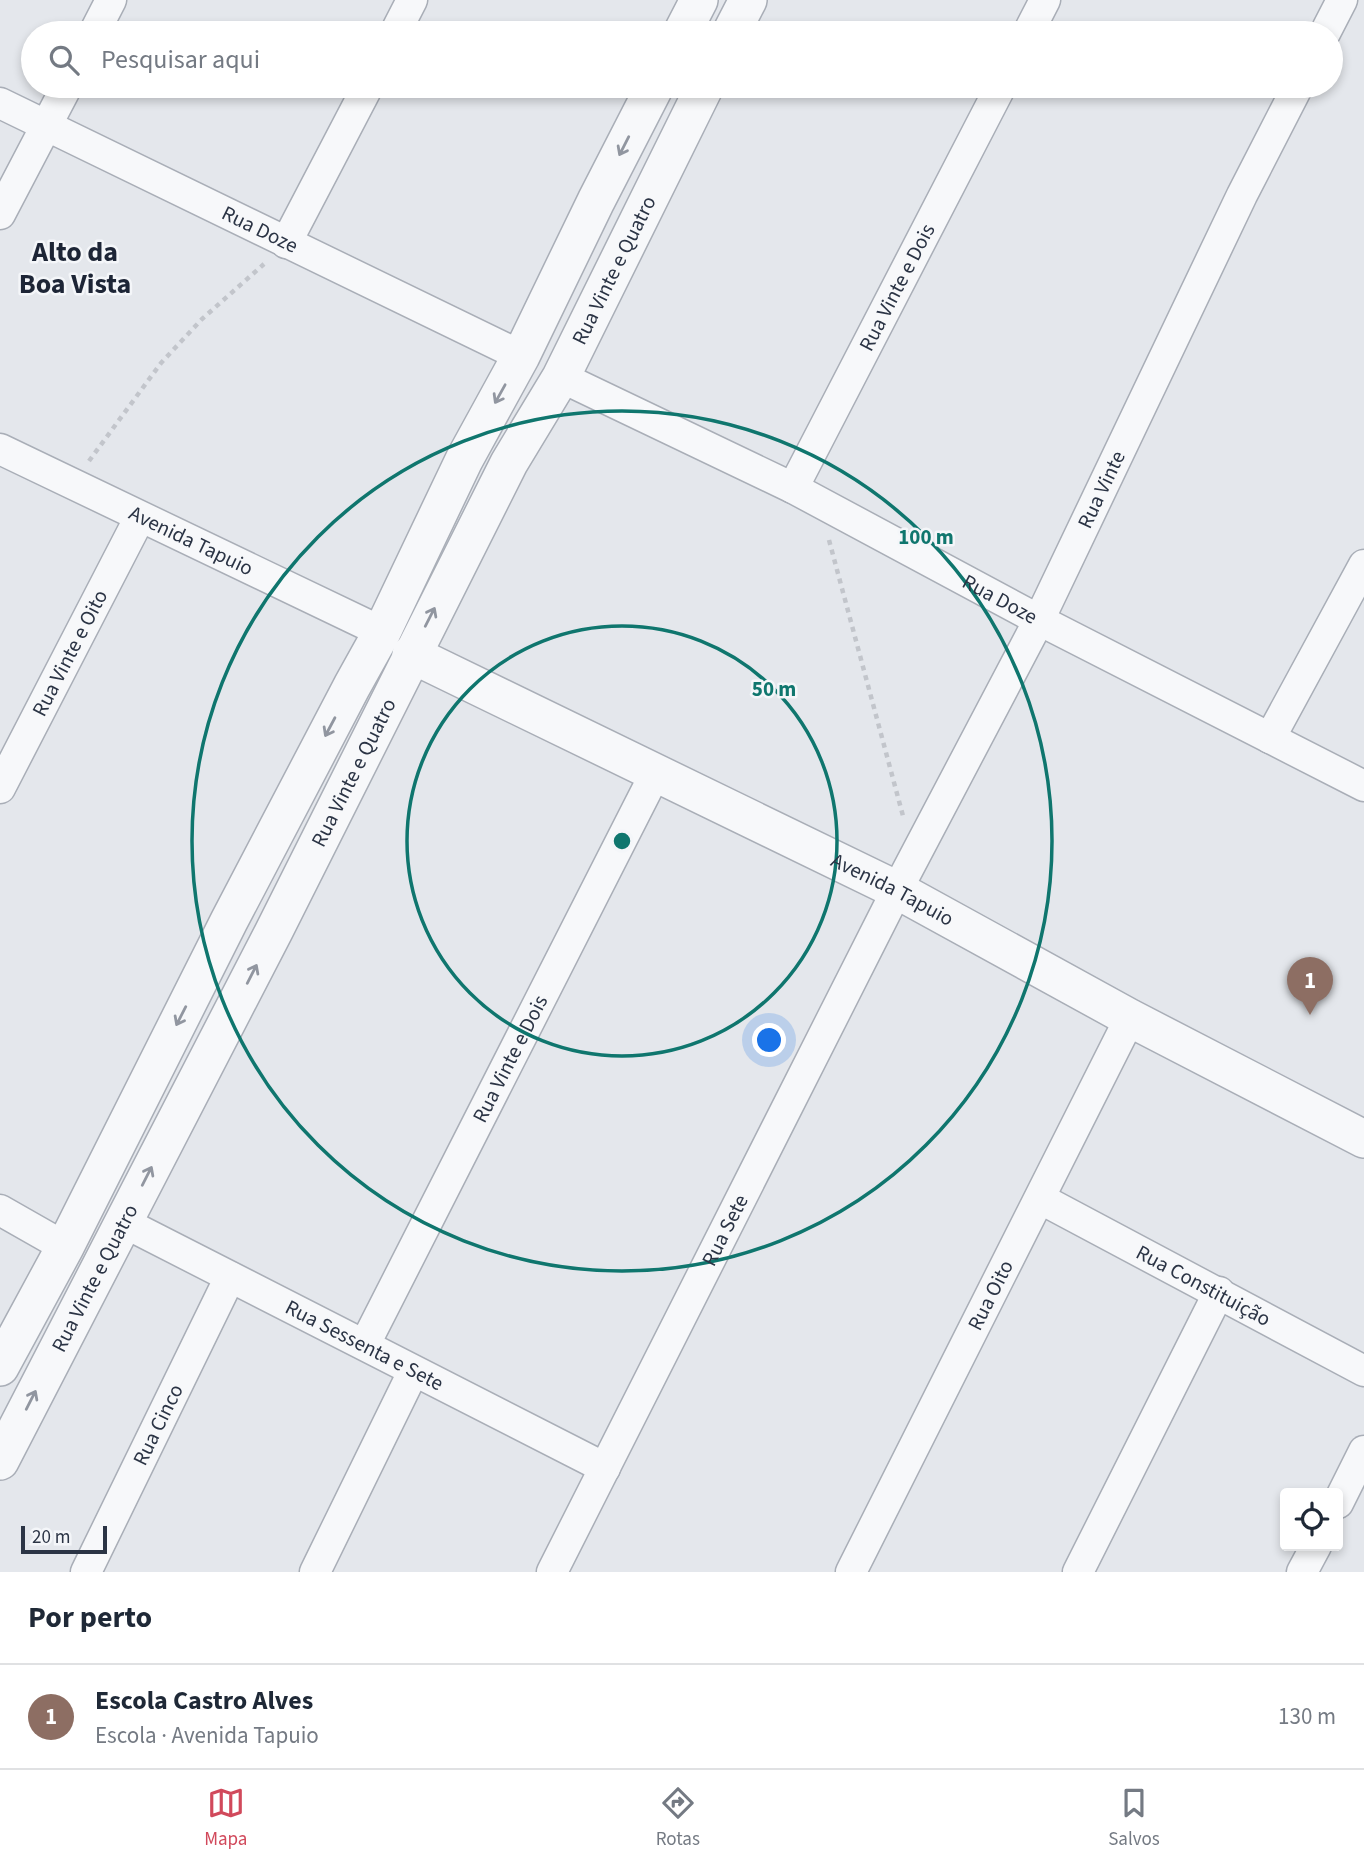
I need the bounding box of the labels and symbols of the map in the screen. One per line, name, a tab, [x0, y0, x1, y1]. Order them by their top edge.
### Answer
one-way arrow	[616, 136, 630, 156]
street label: Rua Vinte e Quatro	[564, 190, 663, 350]
street label: Rua Doze	[217, 198, 303, 261]
street label: Rua Vinte e Dois	[851, 218, 942, 356]
district label: Alto da Boa Vista	[19, 232, 131, 304]
one-way arrow	[493, 383, 507, 403]
street label: Rua Vinte	[1070, 446, 1133, 533]
street label: Avenida Tapuio	[124, 498, 258, 583]
text: 100 m	[898, 522, 954, 552]
street label: Rua Doze	[957, 567, 1043, 632]
street label: Rua Vinte e Oito	[25, 584, 115, 722]
one-way arrow	[423, 608, 437, 628]
text: 50 m	[752, 674, 796, 704]
street label: Rua Vinte e Quatro	[304, 693, 404, 852]
one-way arrow	[323, 716, 336, 737]
centre of rings	[610, 829, 634, 853]
street label: Avenida Tapuio	[826, 845, 959, 933]
pin: 1	[1287, 957, 1333, 1015]
one-way arrow	[245, 964, 259, 985]
street label: Rua Vinte e Dois	[465, 989, 555, 1128]
one-way arrow	[173, 1005, 187, 1026]
your location	[752, 1023, 786, 1057]
one-way arrow	[141, 1166, 154, 1187]
street label: Rua Sete	[694, 1189, 756, 1271]
street label: Rua Vinte e Quatro	[44, 1199, 145, 1357]
street label: Rua Constituição	[1131, 1237, 1276, 1334]
street label: Rua Oito	[960, 1255, 1021, 1336]
street label: Rua Sessenta e Sete	[280, 1292, 449, 1398]
street label: Rua Cinco	[125, 1379, 191, 1470]
one-way arrow	[25, 1390, 39, 1411]
scale bar	[21, 1523, 107, 1555]

